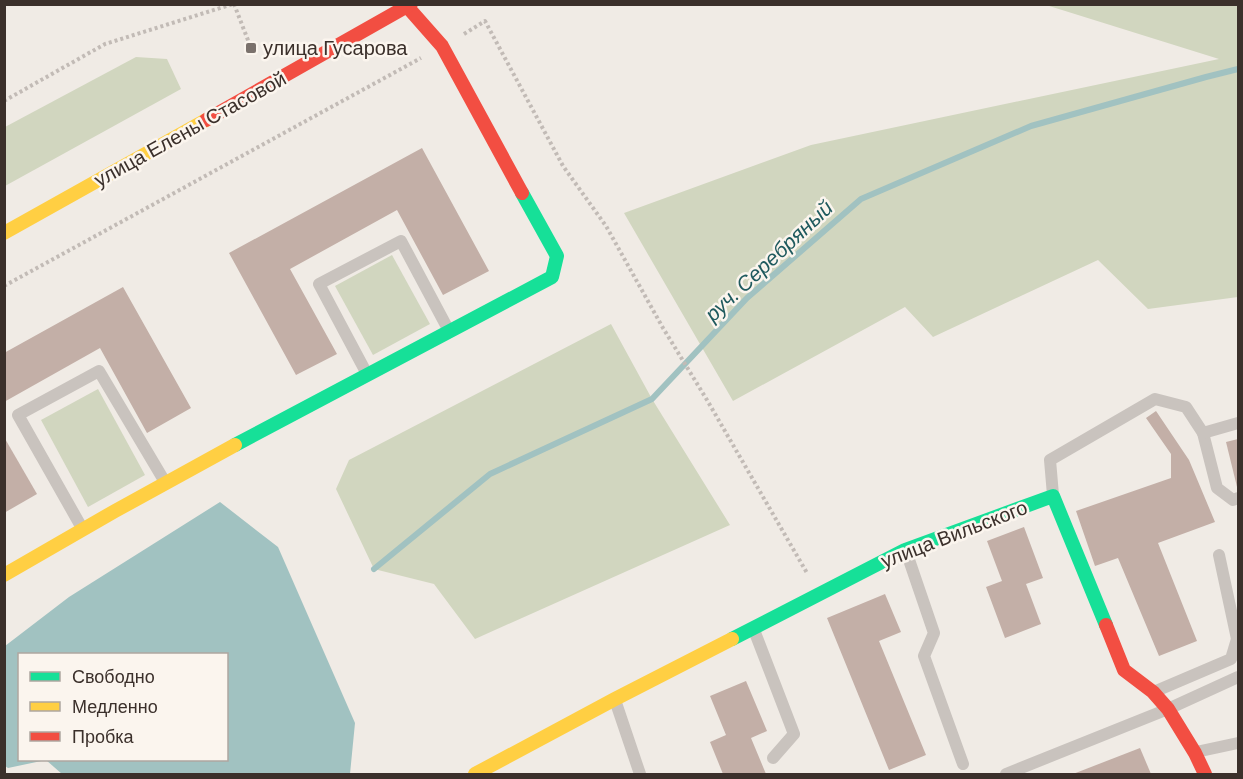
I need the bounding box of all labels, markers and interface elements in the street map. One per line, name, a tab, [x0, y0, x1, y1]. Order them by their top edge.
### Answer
place label: улица Гусарова	[263, 35, 408, 61]
marker: улица Гусарова	[244, 41, 258, 55]
street label: улица Елены Стасовой	[89, 65, 291, 193]
water label: руч. Серебряный	[698, 194, 839, 328]
street label: улица Вильского	[877, 494, 1031, 574]
legend	[18, 653, 228, 761]
text: Свободно	[72, 665, 155, 689]
text: Медленно	[72, 695, 158, 719]
text: Пробка	[72, 725, 135, 749]

